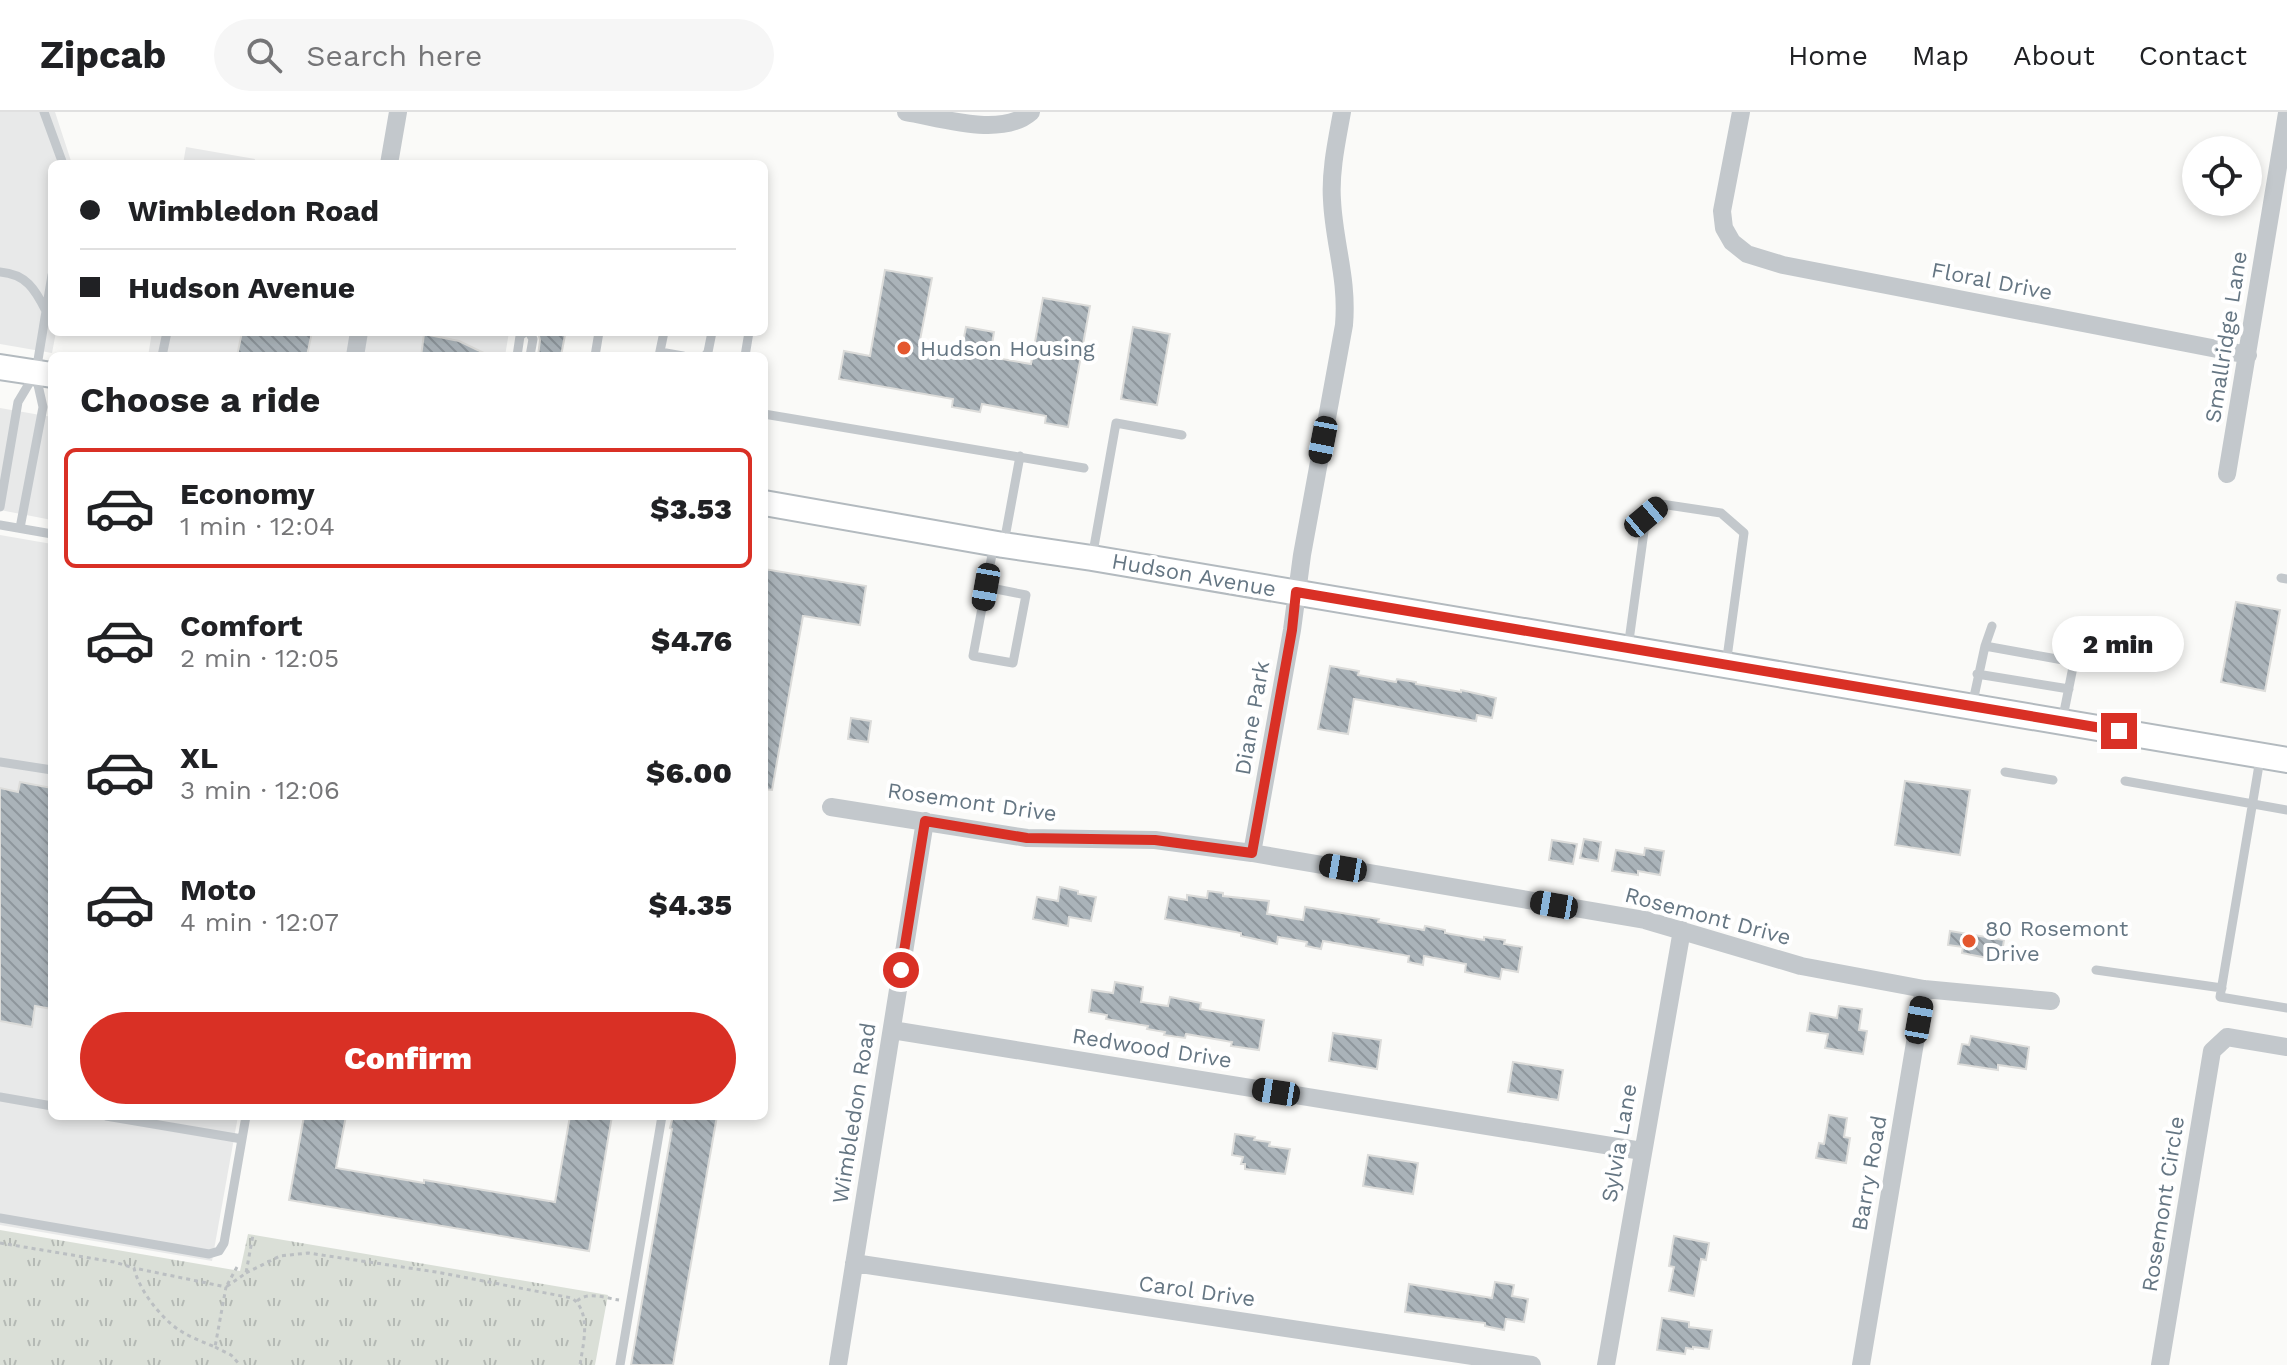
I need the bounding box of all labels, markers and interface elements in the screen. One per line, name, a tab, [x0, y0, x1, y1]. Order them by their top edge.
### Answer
search box	[214, 19, 774, 91]
text: Zipcab	[40, 33, 166, 77]
icon: search	[242, 33, 286, 77]
text: Search here	[306, 38, 482, 73]
text: Home	[1788, 39, 1868, 72]
text: Map	[1912, 39, 1969, 72]
text: About	[2013, 39, 2095, 72]
text: Contact	[2139, 39, 2247, 72]
map controls	[2182, 136, 2262, 216]
button: locate	[2182, 136, 2262, 216]
text: Wimbledon Road	[128, 193, 379, 228]
street label: Smallridge Lane	[2200, 249, 2252, 425]
street label: Floral Drive	[1929, 257, 2055, 305]
text: Hudson Avenue	[128, 270, 355, 305]
place label: Hudson Housing	[920, 336, 1095, 361]
marker: Hudson Housing	[895, 339, 913, 357]
text: Choose a ride	[80, 379, 320, 421]
car	[1307, 414, 1339, 466]
icon: car	[84, 472, 156, 544]
text: Economy	[180, 476, 315, 511]
text: $3.53	[650, 491, 732, 526]
car	[1620, 492, 1672, 542]
text: 1 min · 12:04	[180, 511, 335, 541]
street label: Hudson Avenue	[1110, 548, 1278, 602]
car	[970, 561, 1002, 613]
icon: car	[84, 604, 156, 676]
text: Comfort	[180, 608, 302, 643]
callout: 2 min	[2053, 615, 2185, 671]
text: $4.76	[651, 623, 732, 658]
text: 2 min	[2083, 629, 2153, 659]
text: 2 min · 12:05	[180, 643, 339, 673]
street label: Diane Park	[1230, 659, 1274, 777]
route end	[2101, 713, 2137, 749]
icon: car	[84, 736, 156, 808]
text: XL	[180, 740, 218, 775]
text: $6.00	[646, 755, 732, 790]
text: 3 min · 12:06	[180, 775, 340, 805]
street label: Rosemont Drive	[886, 778, 1058, 826]
car	[1317, 852, 1369, 884]
icon: car	[84, 868, 156, 940]
text: Moto	[180, 872, 256, 907]
street label: Rosemont Drive	[1622, 882, 1794, 950]
text: $4.35	[649, 887, 732, 922]
car	[1528, 889, 1580, 921]
text: 4 min · 12:07	[180, 907, 339, 937]
place label: 80 Rosemont Drive	[1985, 916, 2128, 966]
marker: 80 Rosemont Drive	[1960, 932, 1978, 950]
route start	[883, 952, 919, 988]
car	[1903, 994, 1935, 1046]
button: Confirm	[80, 1012, 736, 1104]
street label: Wimbledon Road	[827, 1021, 881, 1205]
street label: Redwood Drive	[1070, 1023, 1234, 1073]
car	[1250, 1076, 1302, 1108]
street label: Sylvia Lane	[1596, 1082, 1642, 1204]
street label: Barry Road	[1847, 1113, 1891, 1233]
street label: Rosemont Circle	[2137, 1114, 2189, 1294]
street label: Carol Drive	[1137, 1270, 1257, 1312]

